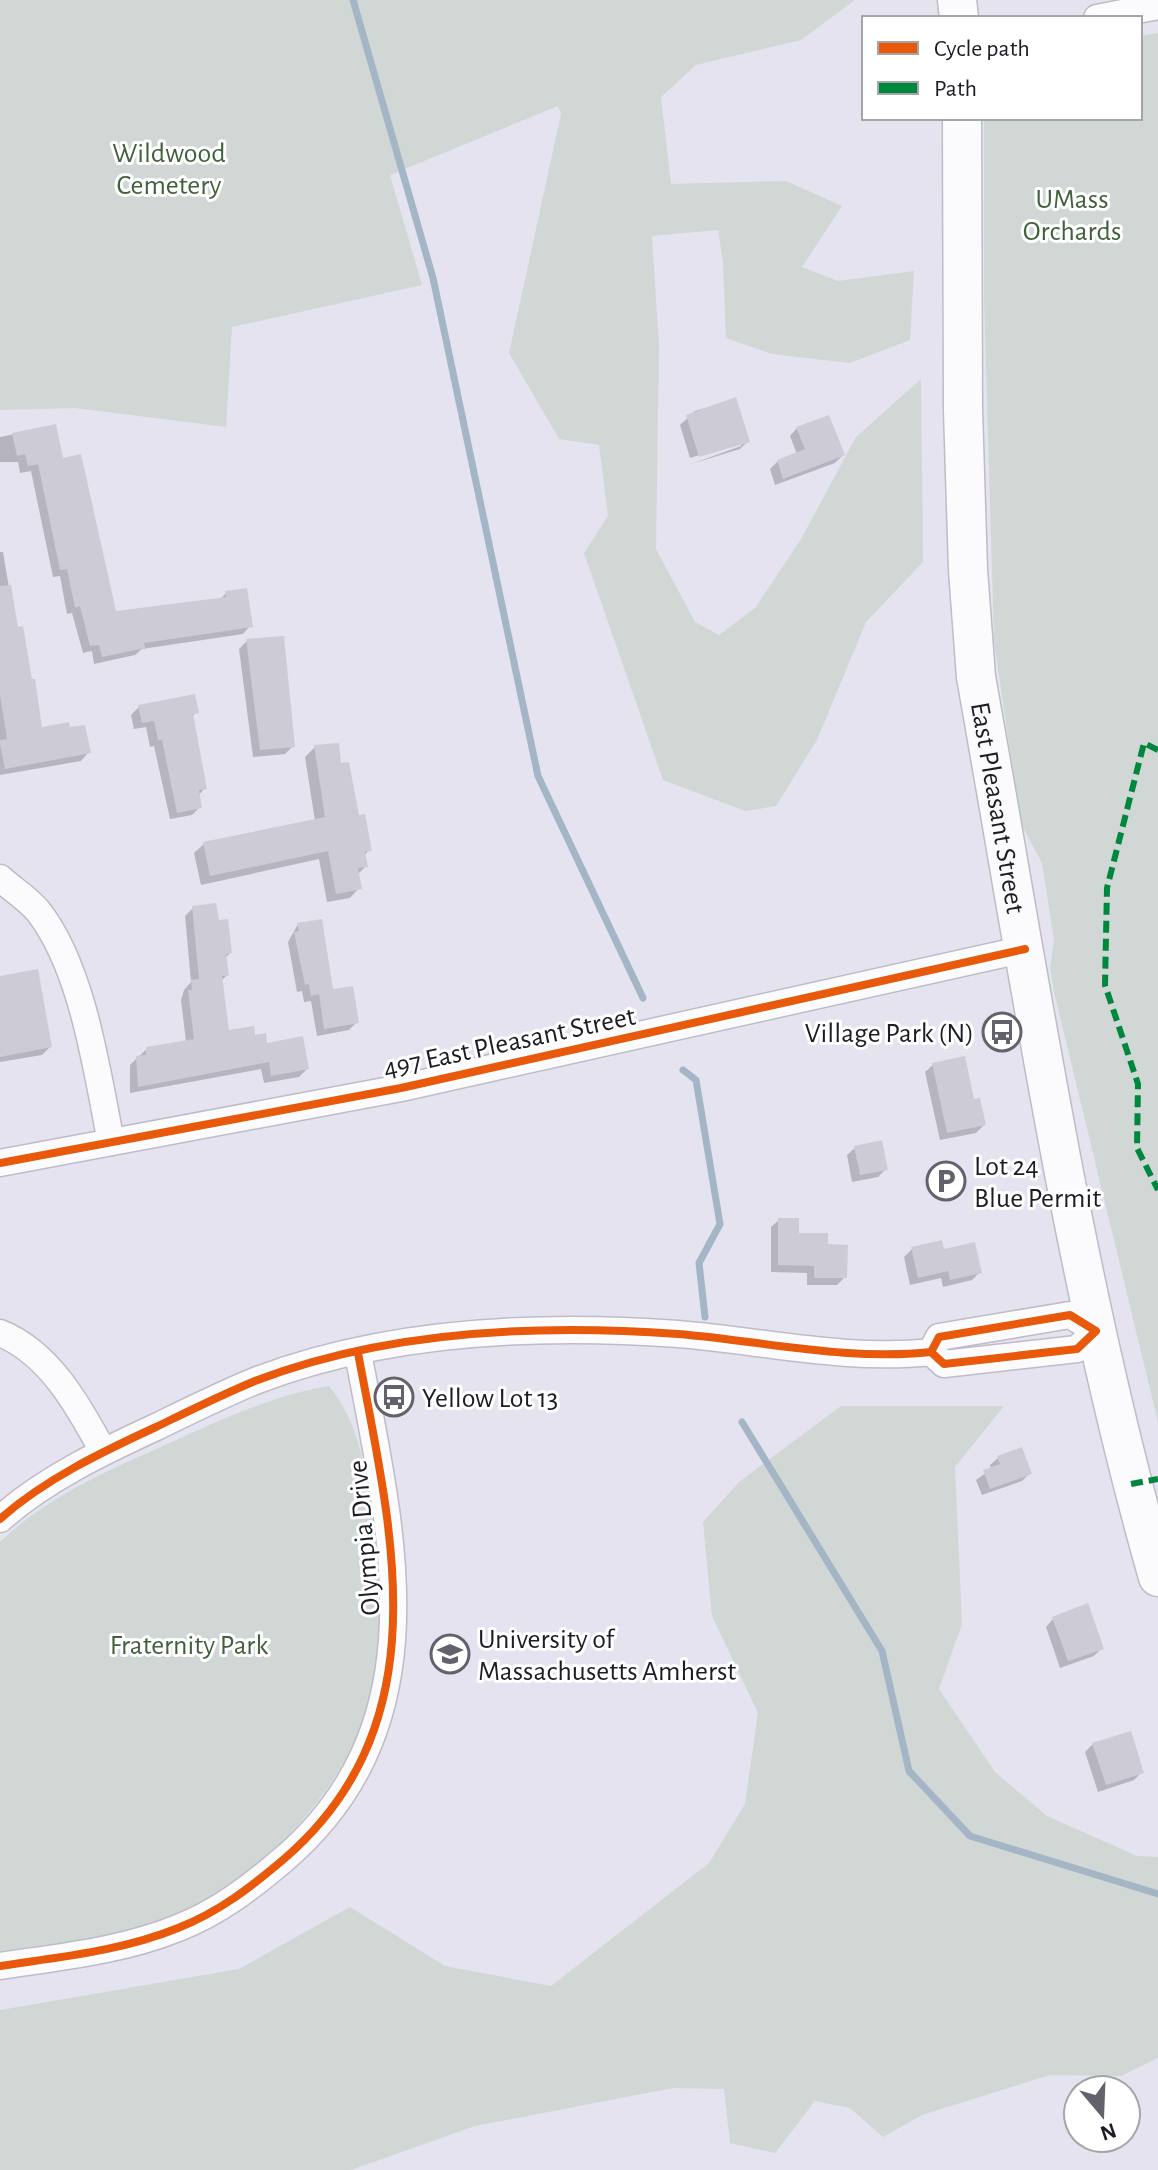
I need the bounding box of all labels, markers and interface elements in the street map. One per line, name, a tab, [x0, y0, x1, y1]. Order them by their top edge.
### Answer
legend	[862, 16, 1142, 120]
text: Cycle path	[934, 37, 1030, 61]
text: Path	[934, 77, 977, 101]
park label: Wildwood Cemetery	[112, 140, 226, 200]
park label: UMass Orchards	[1023, 186, 1121, 246]
street label: East Pleasant Street	[965, 700, 1029, 916]
street label: 497 East Pleasant Street	[381, 1003, 638, 1083]
bus stop icon: Village Park (N)	[981, 1011, 1023, 1053]
place label: Village Park (N)	[805, 1020, 974, 1048]
place label: Lot 24 Blue Permit	[974, 1153, 1101, 1213]
parking icon: Lot 24 Blue Permit	[925, 1160, 967, 1202]
bus stop icon: Yellow Lot 13	[373, 1376, 415, 1418]
place label: Yellow Lot 13	[422, 1385, 558, 1413]
street label: Olympia Drive	[344, 1459, 386, 1617]
place label: University of Massachusetts Amherst	[478, 1626, 736, 1686]
park label: Fraternity Park	[110, 1632, 268, 1660]
school or university icon: University of Massachusetts Amherst	[429, 1633, 471, 1675]
north arrow	[1062, 2074, 1142, 2154]
text: N	[1097, 2119, 1119, 2145]

